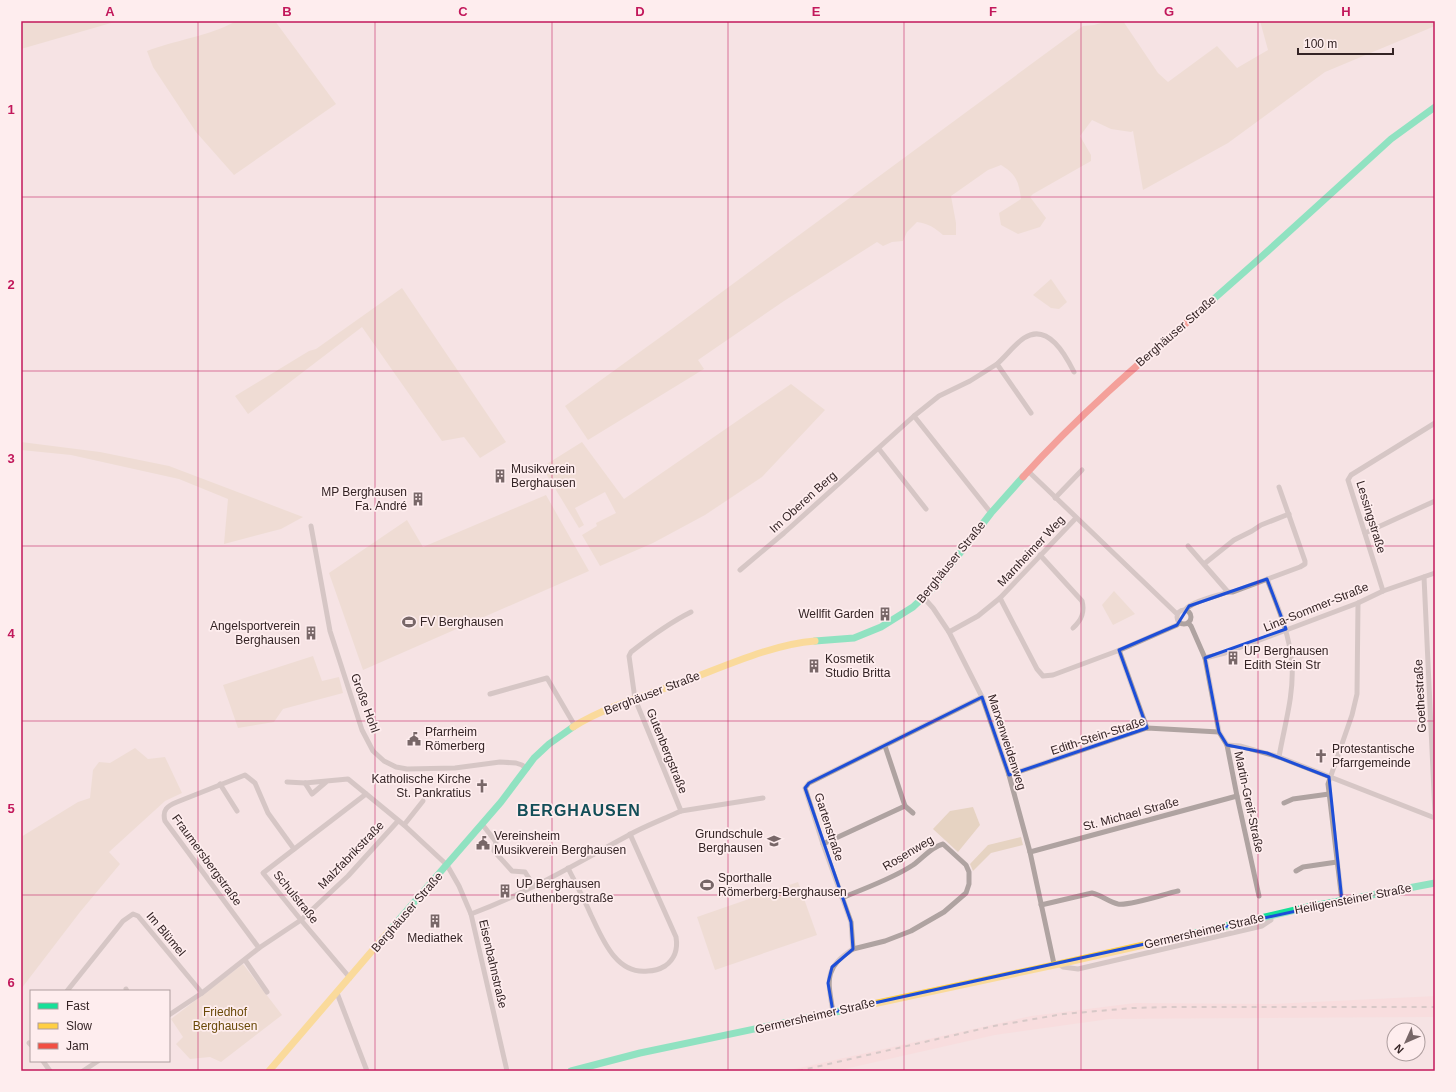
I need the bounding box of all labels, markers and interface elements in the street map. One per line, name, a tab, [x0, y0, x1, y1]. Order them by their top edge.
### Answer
text: A	[105, 4, 115, 19]
text: B	[282, 4, 292, 19]
text: C	[458, 4, 468, 19]
text: D	[635, 4, 645, 19]
text: E	[812, 4, 821, 19]
text: F	[989, 4, 997, 19]
text: G	[1164, 4, 1174, 19]
text: H	[1341, 4, 1351, 19]
scale bar	[1298, 30, 1393, 56]
text: 100 m	[1304, 37, 1337, 51]
text: 1	[7, 102, 15, 117]
text: 2	[7, 277, 15, 292]
street label: Berghäuser Straße	[1133, 292, 1219, 370]
text: 3	[7, 451, 15, 466]
place label: Musikverein Berghausen	[511, 462, 576, 490]
building icon: Musikverein Berghausen	[492, 468, 508, 484]
street label: Im Oberen Berg	[767, 468, 839, 536]
street label: Lessingstraße	[1353, 479, 1389, 555]
place label: MP Berghausen Fa. André	[321, 485, 407, 513]
building icon: MP Berghausen Fa. André	[410, 491, 426, 507]
street label: Marnheimer Weg	[995, 513, 1067, 589]
street label: Berghäuser Straße	[914, 518, 989, 606]
street label: Lina-Sommer-Straße	[1261, 579, 1371, 634]
building icon: Wellfit Garden	[877, 606, 893, 622]
place label: Wellfit Garden	[798, 607, 874, 621]
sports icon: FV Berghausen	[401, 614, 417, 630]
place label: FV Berghausen	[420, 615, 503, 629]
place label: Angelsportverein Berghausen	[210, 619, 300, 647]
building icon: Angelsportverein Berghausen	[303, 625, 319, 641]
text: 4	[7, 626, 15, 641]
place label: UP Berghausen Edith Stein Str	[1244, 644, 1329, 672]
building icon: UP Berghausen Edith Stein Str	[1225, 650, 1241, 666]
place label: Kosmetik Studio Britta	[825, 652, 891, 680]
building icon: Kosmetik Studio Britta	[806, 658, 822, 674]
street label: Goethestraße	[1411, 659, 1429, 733]
street label: Berghäuser Straße	[602, 668, 702, 718]
street label: Große Hohl	[348, 671, 382, 735]
street label: Marxenweidenweg	[985, 692, 1029, 792]
street label: Gutenbergstraße	[644, 706, 691, 796]
street label: Edith-Stein-Straße	[1049, 714, 1147, 758]
place label: Pfarrheim Römerberg	[425, 725, 485, 753]
public building icon: Pfarrheim Römerberg	[406, 731, 422, 747]
place label: Protestantische Pfarrgemeinde	[1332, 742, 1415, 770]
church icon: Protestantische Pfarrgemeinde	[1313, 748, 1329, 764]
street label: Martin-Greif-Straße	[1231, 750, 1267, 854]
place label: Katholische Kirche St. Pankratius	[372, 772, 471, 800]
church icon: Katholische Kirche St. Pankratius	[474, 778, 490, 794]
street label: Gartenstraße	[811, 791, 847, 863]
street label: St. Michael Straße	[1082, 794, 1181, 834]
text: 5	[7, 801, 15, 816]
district label: BERGHAUSEN	[517, 802, 641, 819]
street label: Fraumersbergstraße	[169, 812, 245, 909]
street label: Malzfabrikstraße	[315, 818, 387, 892]
place label: Grundschule Berghausen	[695, 827, 763, 855]
place label: Vereinsheim Musikverein Berghausen	[494, 829, 626, 857]
street label: Rosenweg	[880, 832, 936, 874]
school or university icon: Grundschule Berghausen	[766, 833, 782, 849]
public building icon: Vereinsheim Musikverein Berghausen	[475, 835, 491, 851]
street label: Schulstraße	[270, 868, 322, 927]
street label: Berghäuser Straße	[368, 869, 446, 955]
place label: Sporthalle Römerberg-Berghausen	[718, 871, 847, 899]
place label: UP Berghausen Guthenbergstraße	[516, 877, 614, 905]
sports icon: Sporthalle Römerberg-Berghausen	[699, 877, 715, 893]
street label: Heiligensteiner Straße	[1293, 881, 1413, 917]
building icon: UP Berghausen Guthenbergstraße	[497, 883, 513, 899]
street label: Im Blümel	[143, 909, 189, 959]
street label: Germersheimer Straße	[1143, 910, 1266, 952]
building icon: Mediathek	[427, 913, 443, 929]
street label: Eisenbahnstraße	[476, 918, 510, 1010]
place label: Mediathek	[407, 931, 464, 945]
text: 6	[7, 975, 15, 990]
legend	[30, 990, 170, 1062]
street label: Germersheimer Straße	[754, 995, 877, 1037]
text: Fast	[66, 999, 90, 1013]
park label: Friedhof Berghausen	[193, 1005, 257, 1033]
text: Slow	[66, 1019, 92, 1033]
north arrow	[1386, 1022, 1426, 1062]
text: Jam	[66, 1039, 89, 1053]
text: N	[1392, 1042, 1406, 1056]

